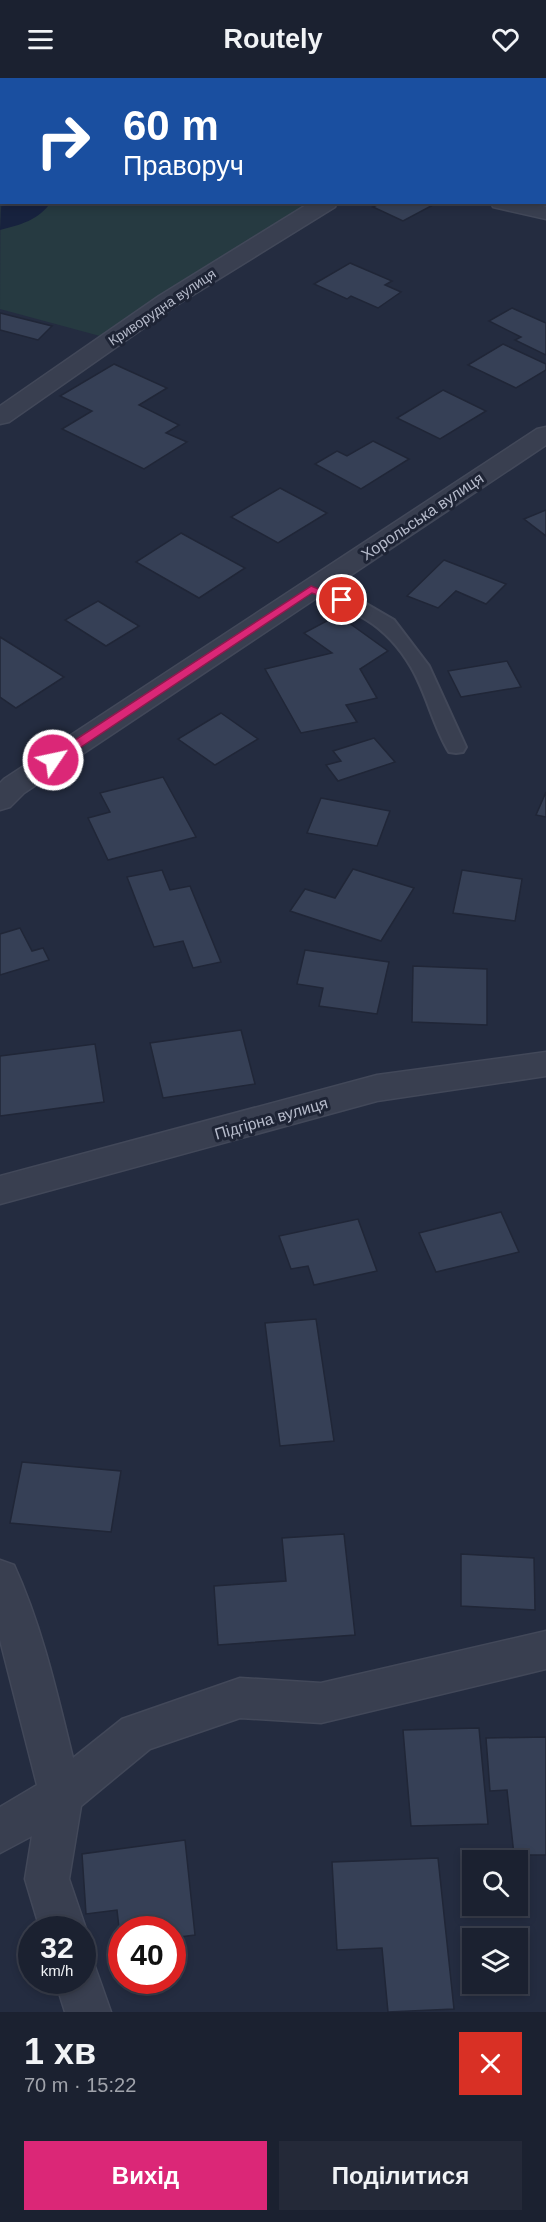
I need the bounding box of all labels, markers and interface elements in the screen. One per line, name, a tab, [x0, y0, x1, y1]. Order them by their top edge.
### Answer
icon: menu	[24, 23, 57, 56]
icon: heart	[489, 23, 522, 56]
text: Routely	[223, 24, 323, 54]
icon: right	[24, 102, 102, 180]
text: 60 m	[123, 102, 219, 149]
text: Праворуч	[123, 151, 244, 181]
street label: Криворудна вулиця	[105, 265, 219, 349]
street label: Хорольська вулиця	[358, 469, 486, 564]
pin	[316, 574, 367, 625]
icon: arrive	[325, 583, 358, 616]
position arrow	[21, 728, 85, 792]
street label: Підгірна вулиця	[213, 1094, 330, 1143]
map controls	[462, 1850, 528, 1994]
button: search	[462, 1850, 528, 1916]
speed limit sign: 40	[108, 1916, 186, 1994]
button: layers	[462, 1928, 528, 1994]
text: 32	[40, 1931, 74, 1964]
text: km/h	[41, 1962, 73, 1979]
text: 1 хв	[24, 2031, 96, 2072]
button: close	[459, 2032, 522, 2095]
text: 70 m · 15:22	[24, 2074, 136, 2096]
button: Вихід	[24, 2141, 267, 2210]
button: Поділитися	[279, 2141, 522, 2210]

